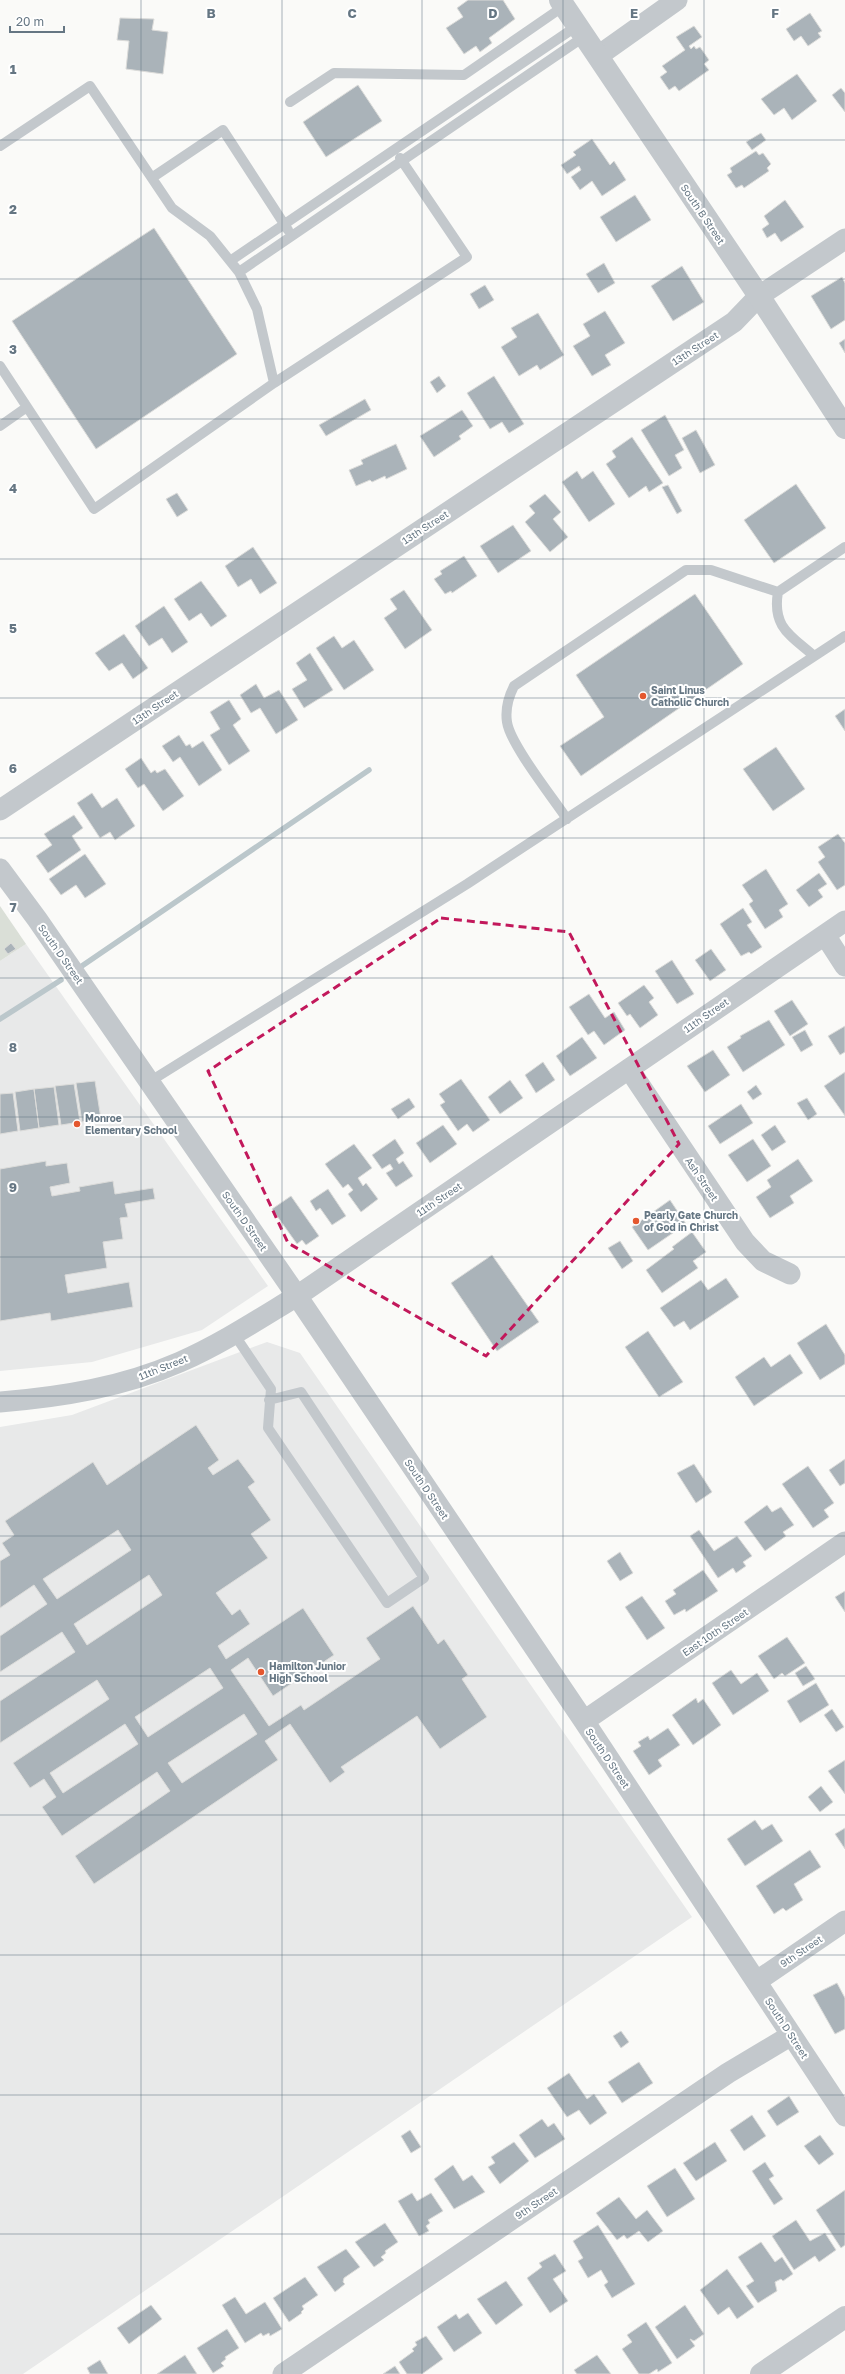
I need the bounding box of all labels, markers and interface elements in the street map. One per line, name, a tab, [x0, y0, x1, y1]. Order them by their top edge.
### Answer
text: B	[206, 5, 216, 21]
text: C	[347, 5, 357, 21]
text: D	[488, 5, 498, 21]
text: E	[630, 5, 638, 21]
text: F	[771, 5, 779, 21]
scale bar	[10, 8, 64, 34]
text: 20 m	[16, 14, 44, 29]
text: 1	[10, 61, 17, 77]
street label: South B Street	[678, 182, 728, 246]
text: 2	[9, 201, 17, 217]
street label: 13th Street	[670, 329, 720, 367]
text: 3	[9, 341, 17, 357]
text: 4	[9, 480, 17, 496]
street label: 13th Street	[400, 508, 450, 546]
text: 5	[9, 620, 17, 636]
place label: Saint Linus Catholic Church	[651, 684, 729, 708]
street label: 13th Street	[130, 687, 180, 727]
marker: Saint Linus Catholic Church	[638, 691, 648, 701]
text: 6	[9, 760, 17, 776]
text: 7	[9, 899, 17, 915]
street label: South D Street	[36, 922, 86, 986]
street label: 11th Street	[681, 995, 731, 1035]
text: 8	[9, 1039, 17, 1055]
place label: Monroe Elementary School	[85, 1112, 178, 1136]
marker: Monroe Elementary School	[72, 1119, 82, 1129]
street label: Ash Street	[683, 1155, 721, 1203]
text: 9	[9, 1179, 17, 1195]
street label: 11th Street	[414, 1179, 464, 1219]
street label: South D Street	[220, 1189, 270, 1253]
place label: Pearly Gate Church of God in Christ	[644, 1209, 738, 1233]
marker: Pearly Gate Church of God in Christ	[631, 1216, 641, 1226]
street label: 11th Street	[137, 1352, 189, 1382]
street label: South D Street	[402, 1457, 452, 1521]
street label: East 10th Street	[680, 1606, 750, 1658]
place label: Hamilton Junior High School	[269, 1660, 346, 1684]
marker: Hamilton Junior High School	[256, 1667, 266, 1677]
street label: South D Street	[583, 1726, 633, 1790]
street label: 9th Street	[778, 1933, 824, 1969]
street label: South D Street	[763, 1995, 811, 2061]
street label: 9th Street	[513, 2185, 559, 2221]

